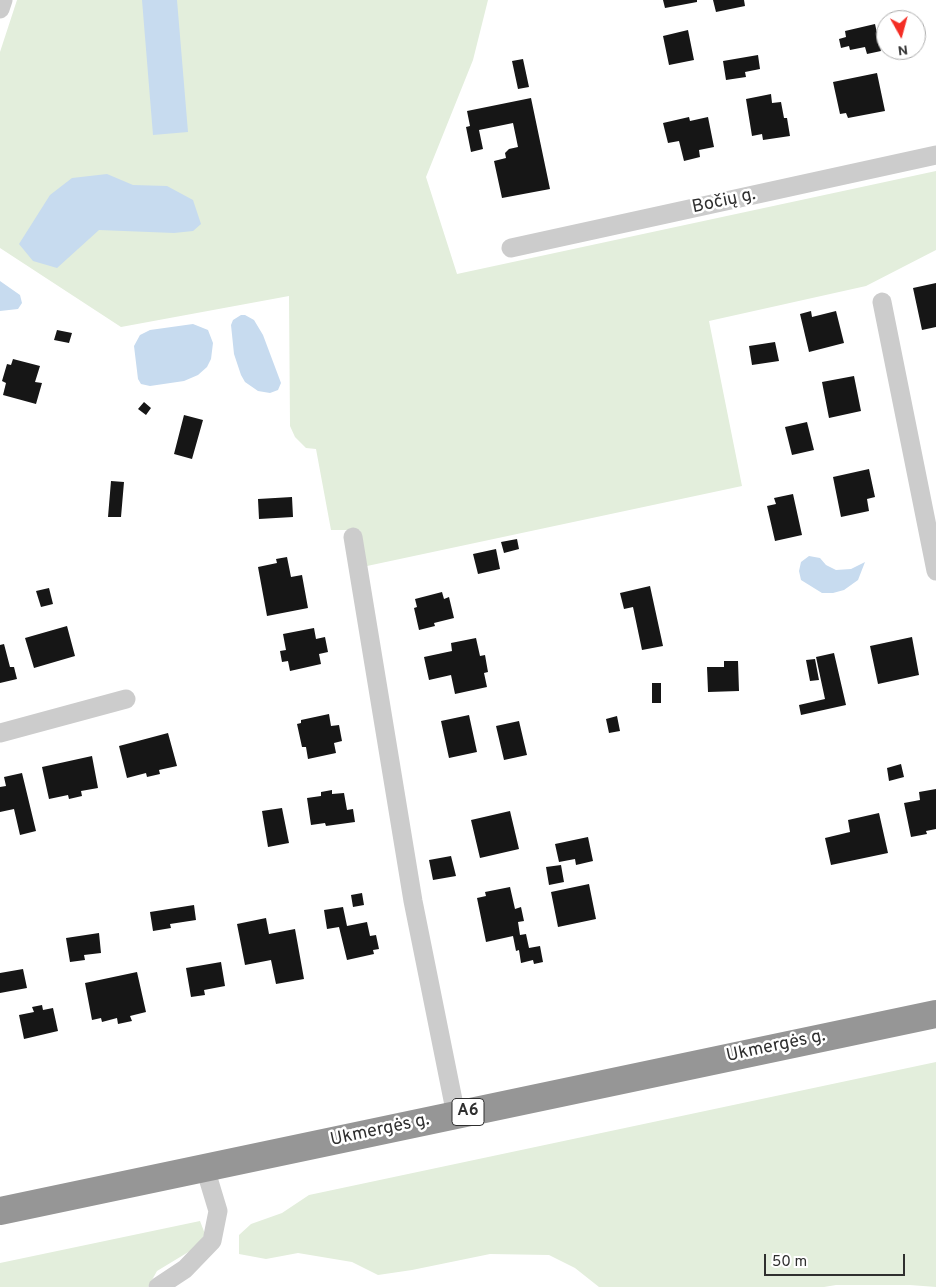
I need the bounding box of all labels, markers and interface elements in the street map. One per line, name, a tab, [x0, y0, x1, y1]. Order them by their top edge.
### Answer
north arrow	[876, 10, 926, 60]
text: N	[897, 40, 909, 58]
street label: Bočių g.	[690, 185, 758, 219]
street label: Ukmergės g.	[725, 1026, 827, 1068]
road number: A6	[452, 1098, 484, 1126]
street label: Ukmergės g.	[329, 1110, 431, 1152]
scale bar	[766, 1244, 907, 1276]
text: 50 m	[772, 1253, 807, 1272]

